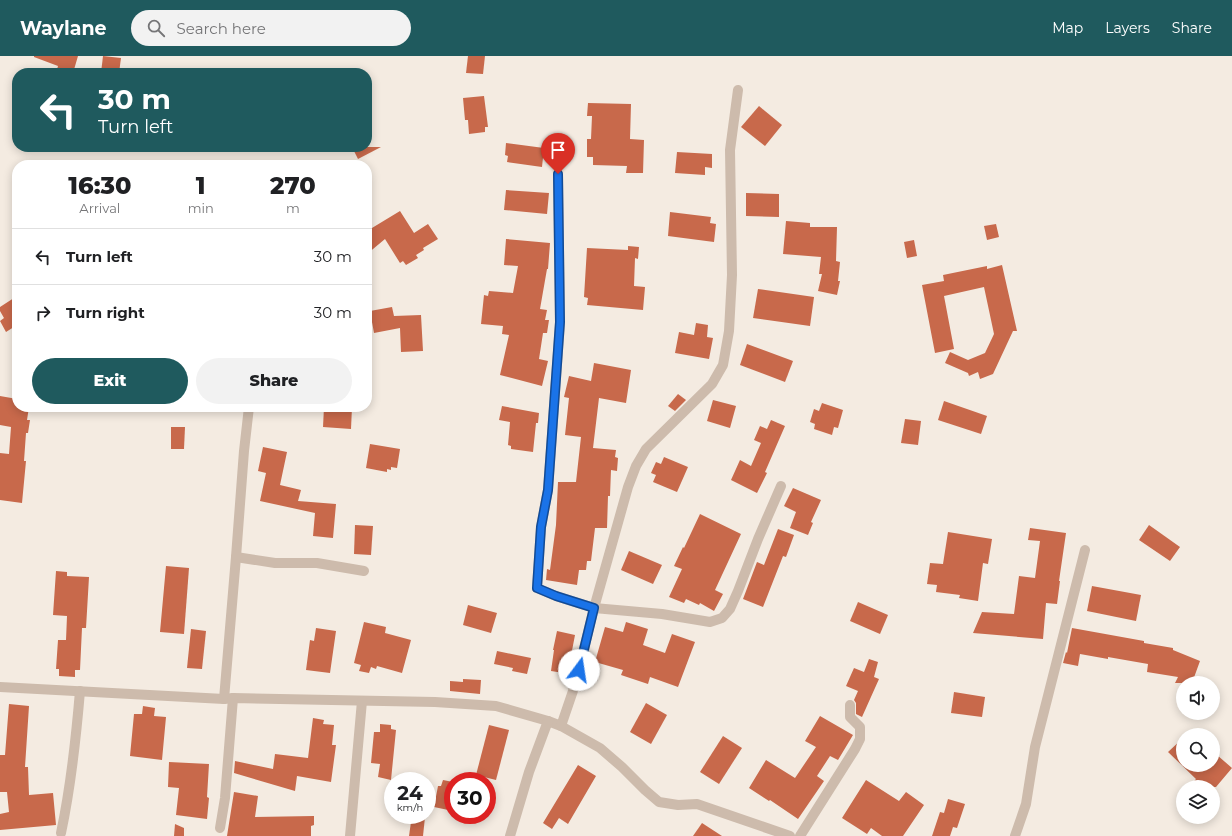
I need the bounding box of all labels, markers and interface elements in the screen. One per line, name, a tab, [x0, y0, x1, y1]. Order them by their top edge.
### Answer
search box	[131, 10, 411, 46]
text: Waylane	[20, 17, 107, 40]
icon: search	[145, 17, 167, 39]
text: Search here	[177, 19, 266, 38]
text: Map	[1052, 19, 1083, 37]
text: Layers	[1105, 19, 1150, 37]
text: Share	[1172, 19, 1212, 37]
text: 30 m	[98, 82, 171, 116]
icon: left	[32, 84, 84, 136]
text: Turn left	[98, 116, 173, 138]
pin	[541, 133, 575, 174]
icon: arrive	[547, 139, 569, 161]
text: 16:30	[68, 171, 131, 200]
text: 1	[196, 171, 206, 200]
text: 270	[270, 171, 316, 200]
text: Arrival	[79, 200, 120, 216]
text: min	[188, 200, 214, 216]
text: m	[286, 200, 300, 216]
icon: left	[32, 246, 54, 268]
text: Turn left	[66, 247, 133, 266]
text: 30 m	[314, 247, 352, 266]
icon: right	[32, 302, 54, 324]
text: Turn right	[66, 303, 145, 322]
text: 30 m	[314, 303, 352, 322]
button: Exit	[32, 358, 188, 404]
button: Share	[196, 358, 352, 404]
position arrow	[558, 649, 600, 691]
map controls	[1176, 676, 1220, 824]
button: sound	[1176, 676, 1220, 720]
button: search	[1176, 728, 1220, 772]
speed limit sign: 30	[444, 772, 496, 824]
button: layers	[1176, 780, 1220, 824]
text: 24	[397, 781, 423, 805]
text: km/h	[397, 801, 423, 814]

